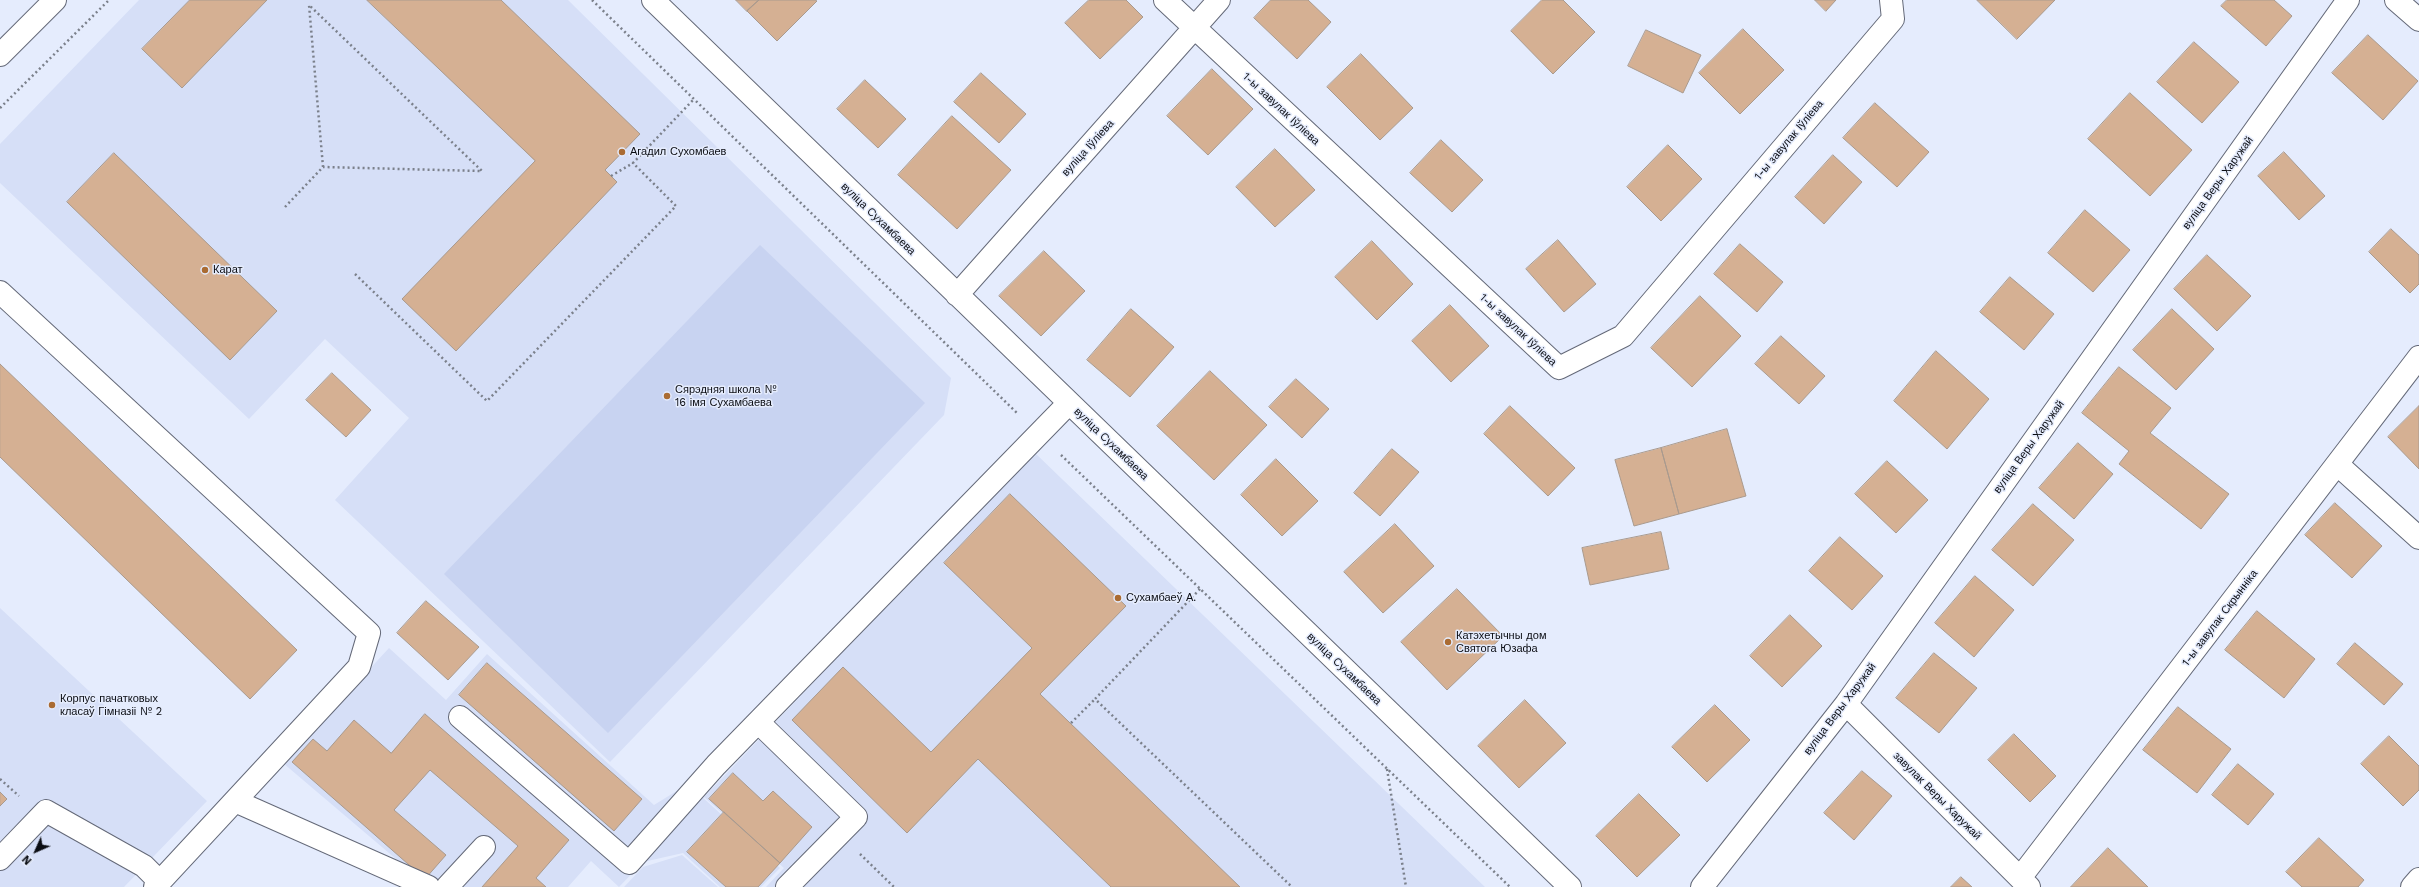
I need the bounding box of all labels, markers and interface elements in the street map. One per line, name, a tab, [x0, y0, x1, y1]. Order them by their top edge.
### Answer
street label: 1-ы завулак Іўліева	[1240, 70, 1322, 148]
street label: 1-ы завулак Іўліева	[1752, 97, 1826, 183]
street label: вуліца Іўліева	[1059, 117, 1117, 179]
street label: вуліца Веры Харужай	[2180, 134, 2256, 232]
place label: Агадил Сухомбаев	[630, 145, 726, 159]
marker: Агадил Сухомбаев	[617, 147, 627, 157]
street label: вуліца Сухамбаева	[838, 180, 918, 258]
place label: Карат	[213, 263, 243, 277]
marker: Карат	[200, 265, 210, 275]
street label: 1-ы завулак Іўліева	[1477, 291, 1559, 369]
place label: Сярэдняя школа № 16 імя Сухамбаева	[675, 383, 777, 409]
marker: Сярэдняя школа № 16 імя Сухамбаева	[662, 391, 672, 401]
street label: вуліца Веры Харужай	[1991, 398, 2067, 496]
street label: вуліца Сухамбаева	[1071, 405, 1151, 483]
street label: 1-ы завулак Скрынніка	[2179, 567, 2261, 669]
place label: Сухамбаеў А.	[1126, 591, 1196, 605]
marker: Сухамбаеў А.	[1113, 593, 1123, 603]
place label: Катэхетычны дом Святога Юзафа	[1456, 629, 1546, 655]
street label: вуліца Сухамбаева	[1304, 630, 1384, 708]
marker: Катэхетычны дом Святога Юзафа	[1443, 637, 1453, 647]
street label: вуліца Веры Харужай	[1801, 660, 1879, 758]
place label: Корпус пачатковых класаў Гімназіі № 2	[60, 692, 162, 718]
marker: Корпус пачатковых класаў Гімназіі № 2	[47, 700, 57, 710]
street label: завулак Веры Харужай	[1890, 749, 1984, 843]
north arrow	[16, 831, 56, 871]
text: N	[20, 852, 35, 867]

